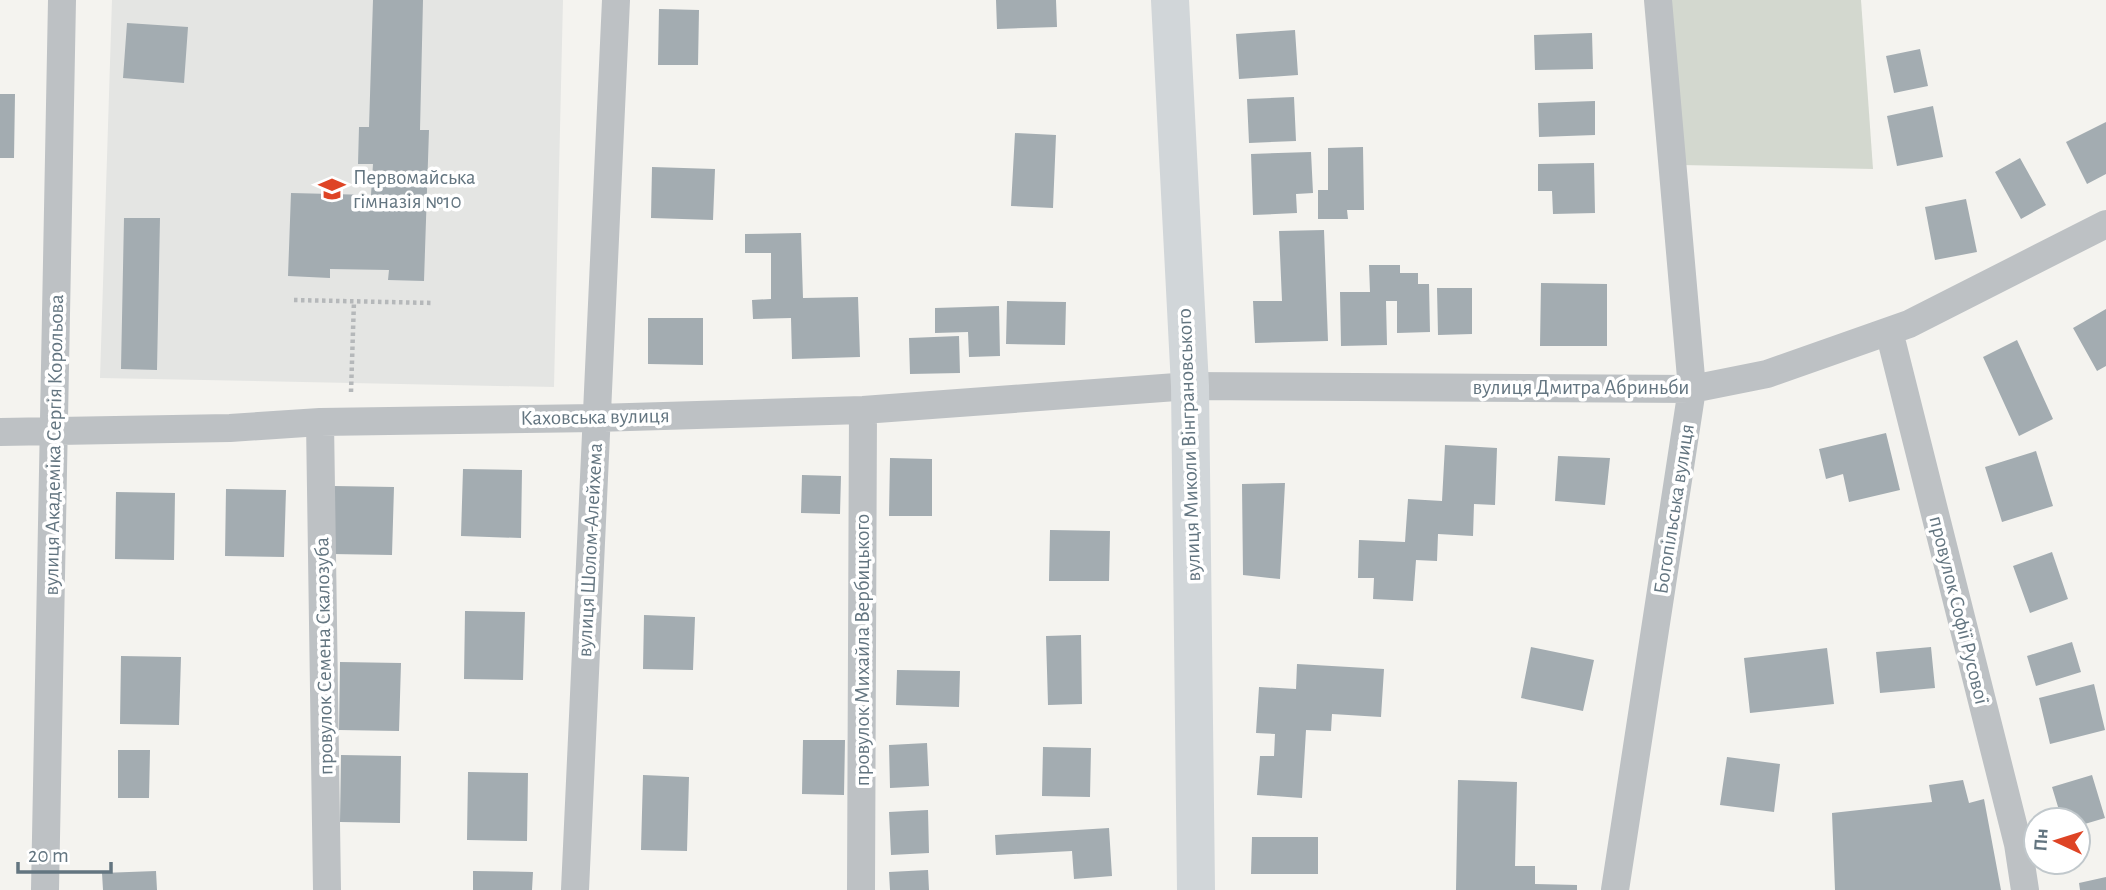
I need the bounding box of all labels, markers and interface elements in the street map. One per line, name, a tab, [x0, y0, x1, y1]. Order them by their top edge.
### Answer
place label: Первомайська гімназія №10	[353, 167, 476, 212]
school or university icon: Первомайська гімназія №10	[317, 174, 347, 204]
street label: вулиця Академіка Сергія Корольова	[41, 294, 67, 596]
street label: вулиця Миколи Вінграновського	[1174, 308, 1204, 582]
street label: вулиця Дмитра Абриньби	[1473, 377, 1689, 398]
street label: Каховська вулиця	[520, 405, 670, 429]
street label: Богопільська вулиця	[1650, 422, 1698, 596]
street label: вулиця Шолом-Алейхема	[574, 442, 606, 658]
street label: провулок Михайла Вербицького	[852, 514, 873, 786]
street label: провулок Софії Русової	[1925, 514, 1993, 706]
street label: провулок Семена Скалозуба	[311, 536, 337, 775]
north arrow	[2022, 806, 2092, 876]
text: Пн	[2031, 828, 2052, 852]
scale bar	[18, 830, 110, 874]
text: 20 m	[28, 845, 69, 866]

